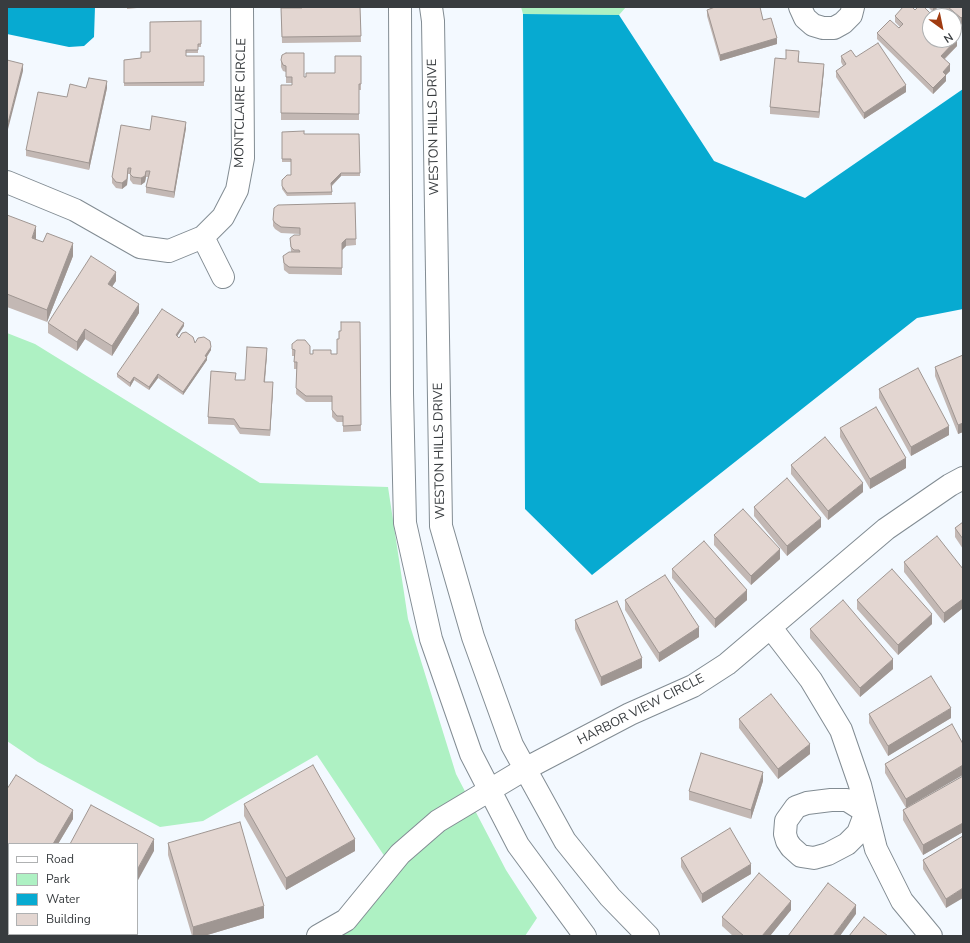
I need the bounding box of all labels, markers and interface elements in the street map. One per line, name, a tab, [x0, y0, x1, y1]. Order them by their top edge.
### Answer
north arrow	[922, 8, 962, 48]
text: N	[941, 29, 956, 46]
street label: MONTCLAIRE CIRCLE	[232, 38, 250, 168]
street label: WESTON HILLS DRIVE	[425, 59, 443, 195]
street label: WESTON HILLS DRIVE	[431, 383, 449, 519]
street label: HARBOR VIEW CIRCLE	[575, 671, 707, 749]
legend	[8, 843, 138, 935]
text: Road	[46, 851, 74, 867]
text: Park	[46, 871, 70, 887]
text: Water	[46, 891, 80, 907]
text: Building	[46, 911, 91, 927]

